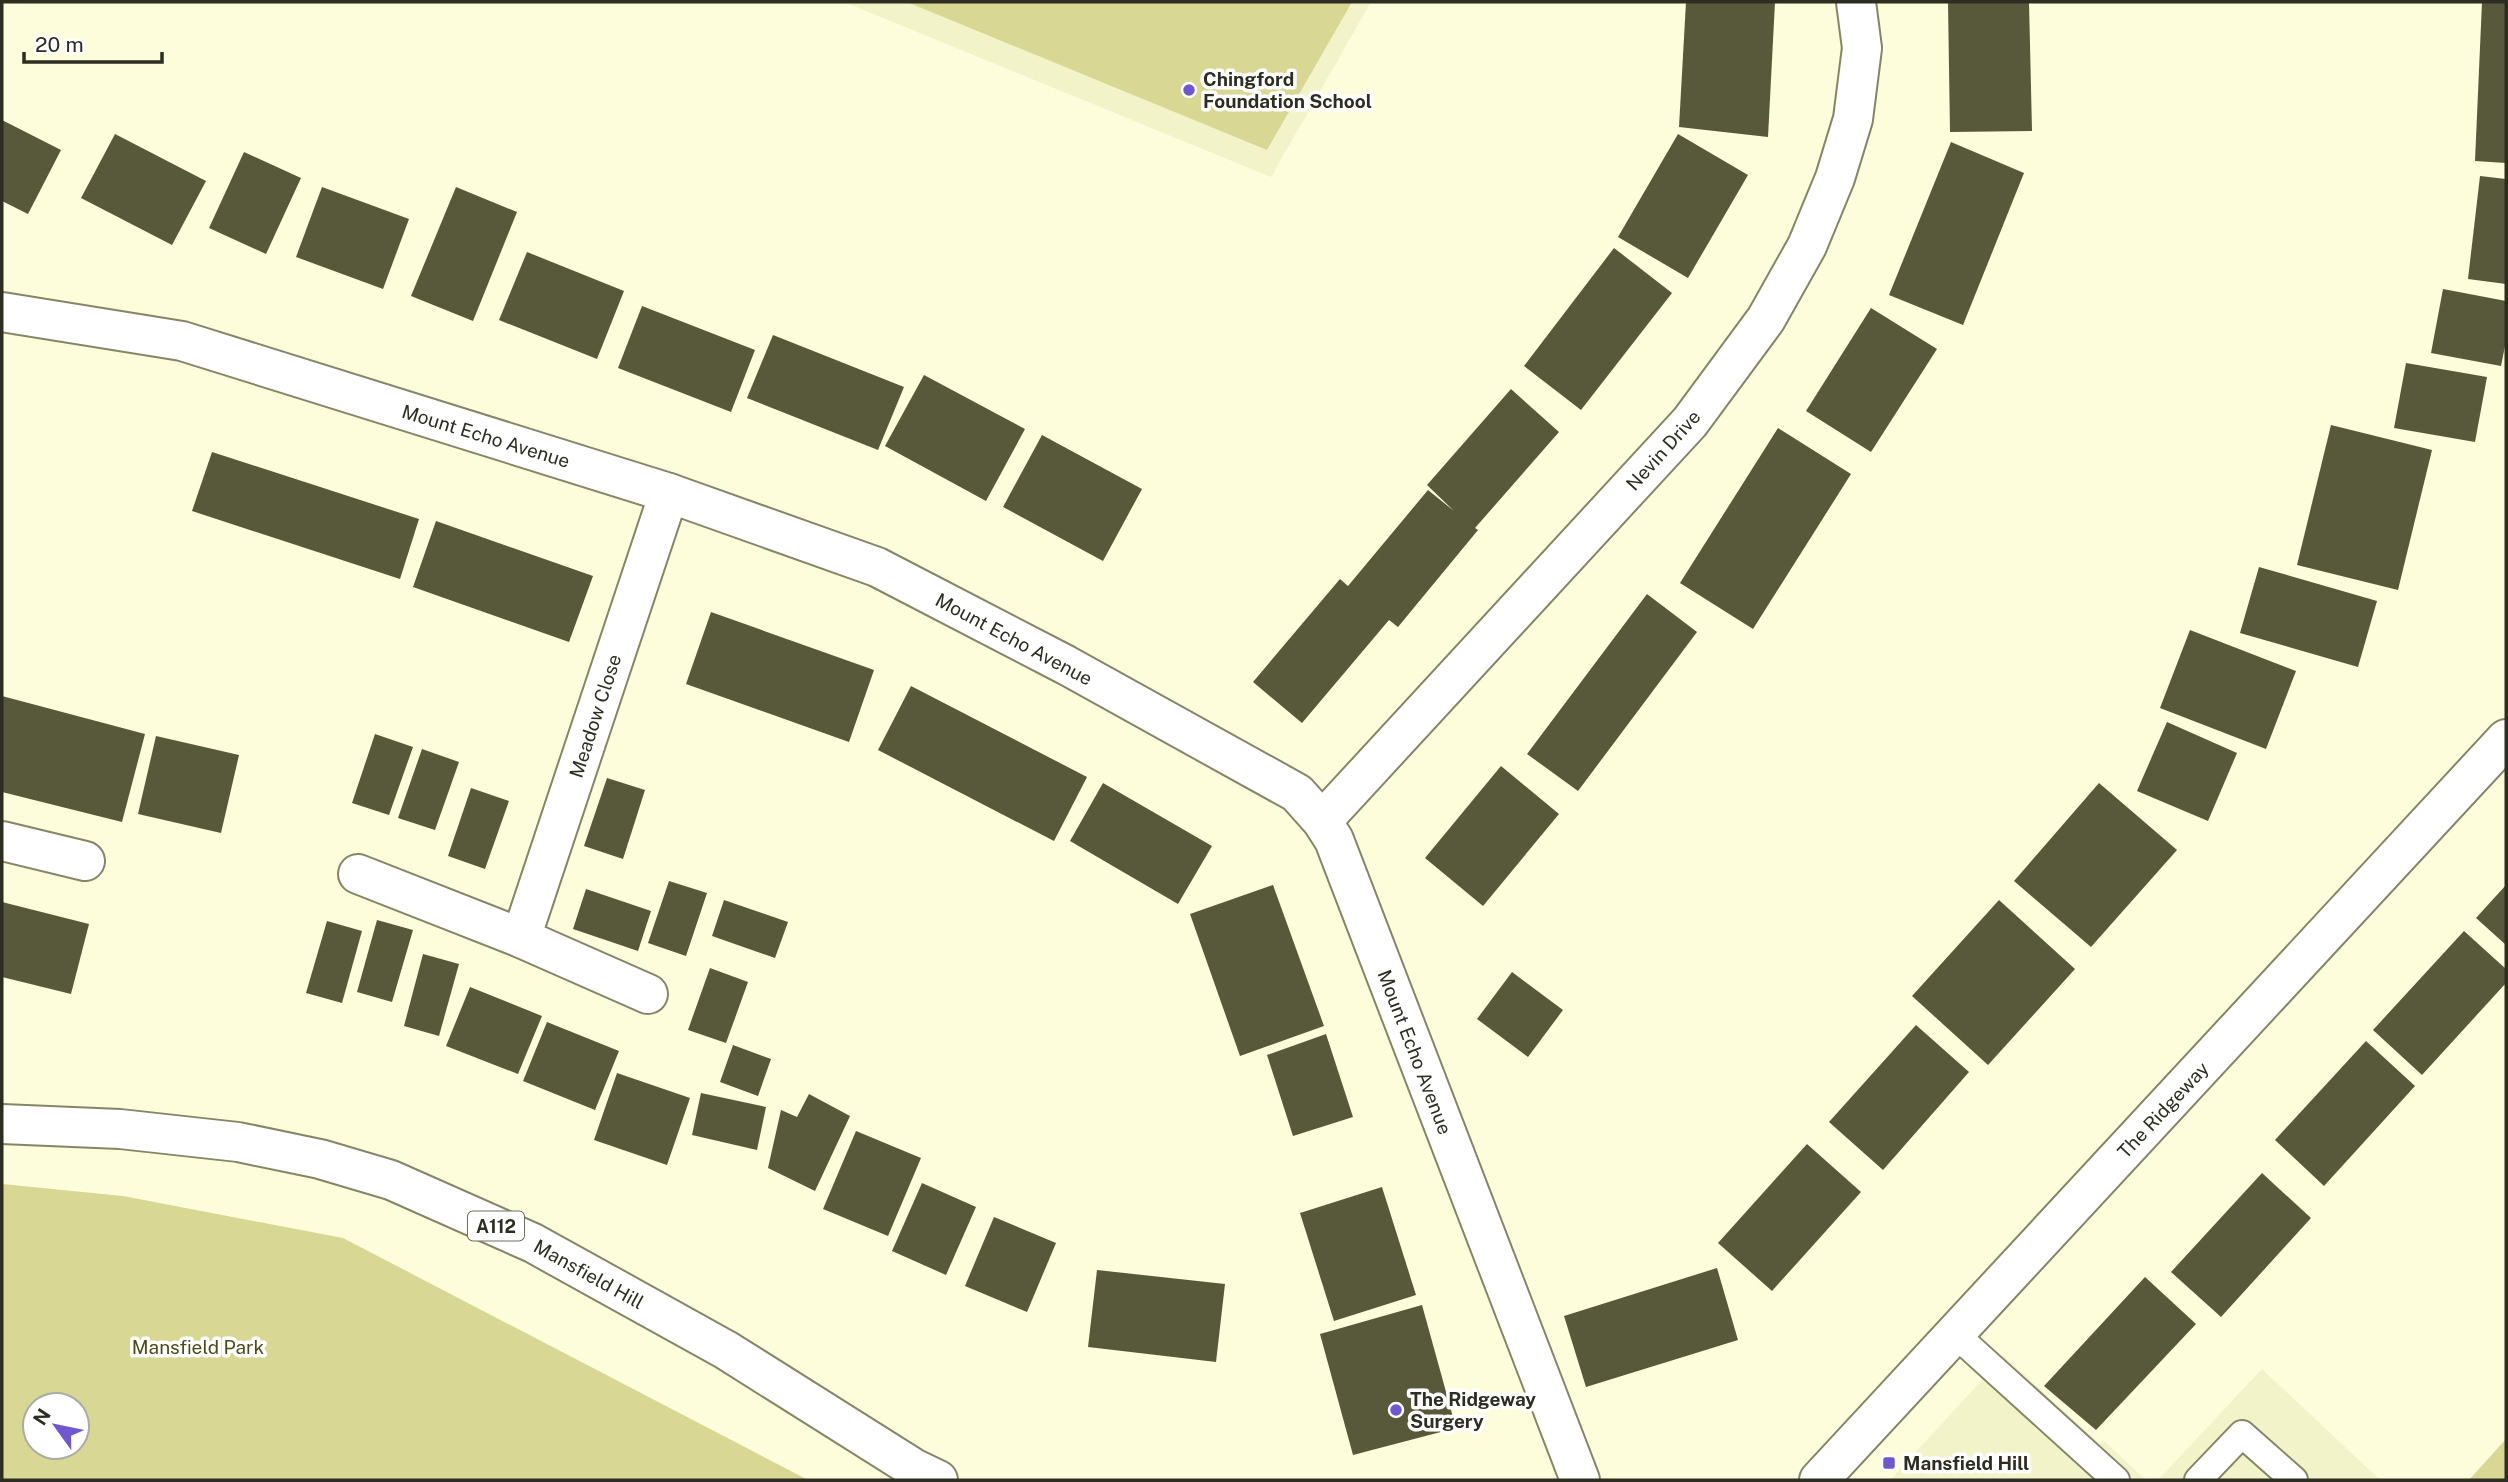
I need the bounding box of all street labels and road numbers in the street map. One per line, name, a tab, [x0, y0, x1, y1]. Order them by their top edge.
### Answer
street label: Mount Echo Avenue	[399, 400, 573, 472]
street label: Nevin Drive	[1621, 405, 1705, 495]
street label: Mount Echo Avenue	[932, 588, 1096, 690]
street label: Meadow Close	[565, 651, 625, 781]
street label: Mount Echo Avenue	[1373, 967, 1457, 1137]
street label: The Ridgeway	[2113, 1057, 2213, 1163]
road number: A112	[468, 1212, 524, 1240]
street label: Mansfield Hill	[530, 1235, 648, 1313]

